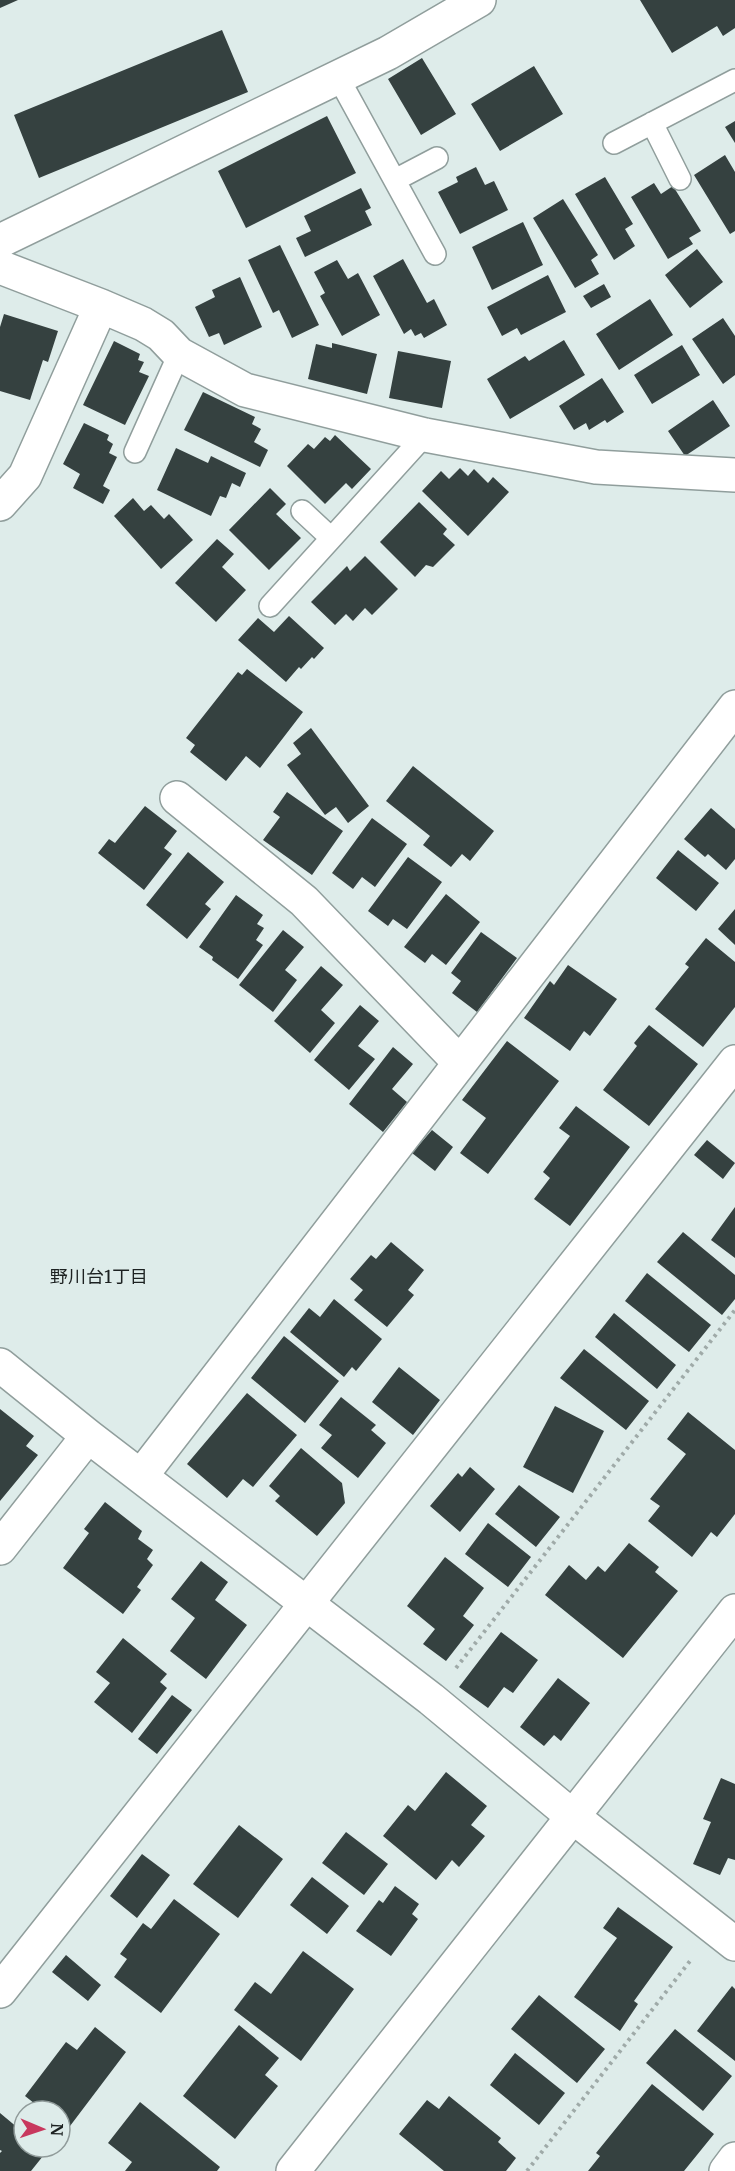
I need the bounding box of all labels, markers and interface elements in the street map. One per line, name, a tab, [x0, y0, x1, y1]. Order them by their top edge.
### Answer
district label: 野川台1丁目	[50, 1265, 148, 1288]
north arrow	[12, 2099, 72, 2159]
text: N	[47, 2123, 67, 2137]

